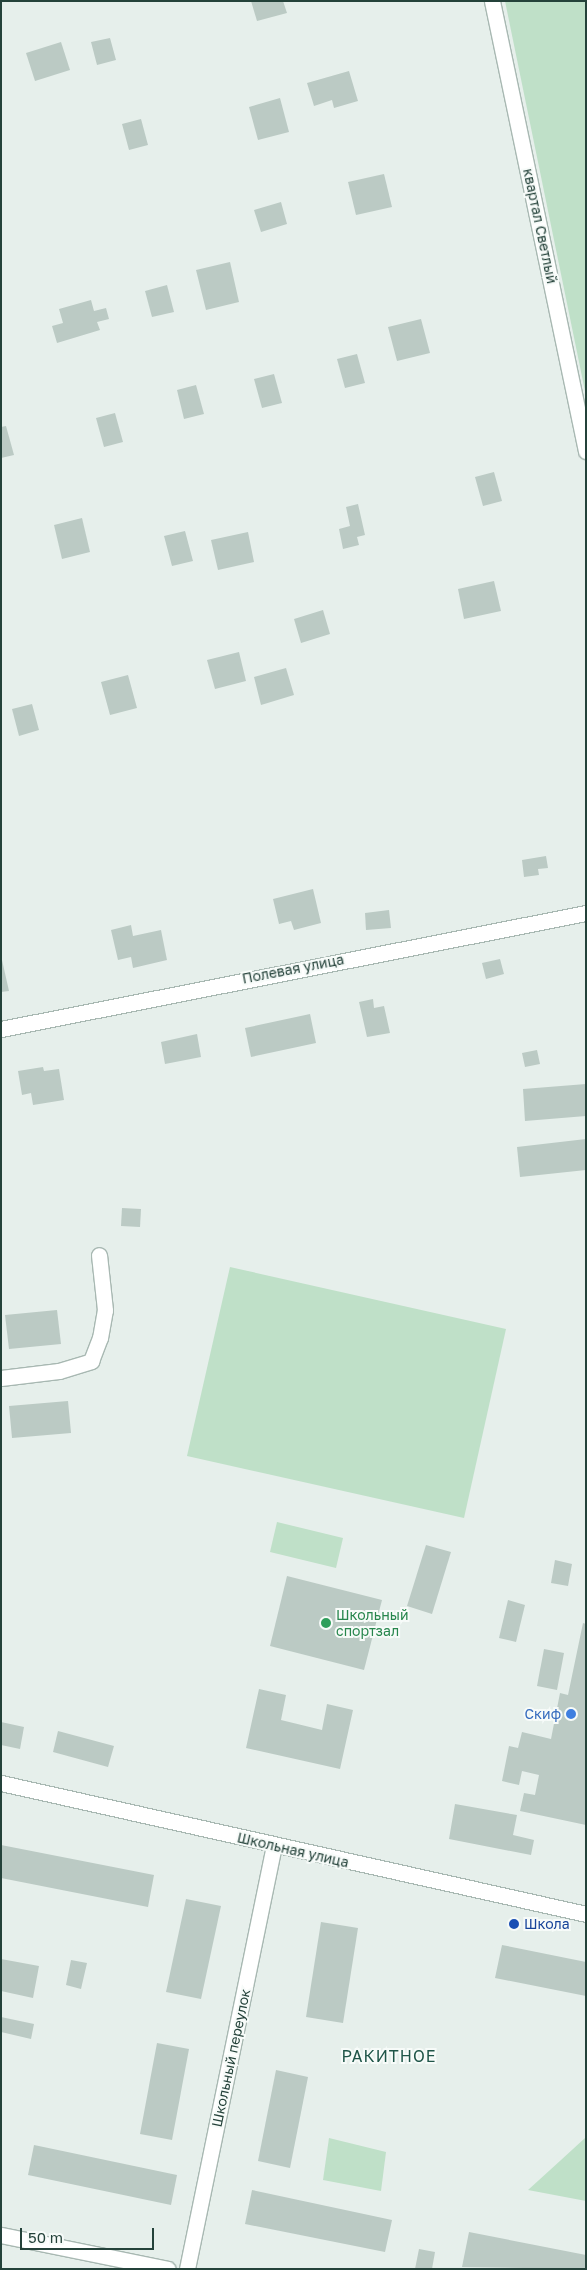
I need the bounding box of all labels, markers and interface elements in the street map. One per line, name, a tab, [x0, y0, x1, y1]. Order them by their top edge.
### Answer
street label: квартал Светлый	[520, 167, 560, 285]
street label: Полевая улица	[241, 951, 345, 987]
place label: Школьный спортзал	[336, 1607, 408, 1640]
marker: Школьный спортзал	[320, 1617, 332, 1629]
place label: Скиф	[525, 1706, 561, 1722]
marker: Скиф	[565, 1708, 577, 1720]
street label: Школьная улица	[236, 1829, 350, 1871]
place label: Школа	[524, 1916, 570, 1932]
marker: Школа	[508, 1918, 520, 1930]
street label: Школьный переулок	[208, 1987, 254, 2129]
district label: РАКИТНОЕ	[341, 2046, 437, 2066]
scale bar	[22, 2218, 156, 2250]
text: 50 m	[28, 2228, 63, 2246]

